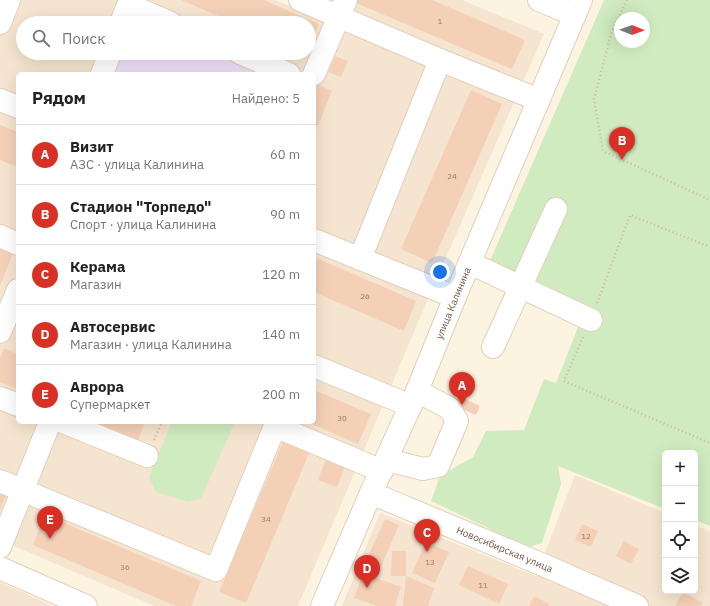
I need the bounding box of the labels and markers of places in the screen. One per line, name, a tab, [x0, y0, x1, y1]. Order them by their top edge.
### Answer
pin: B	[609, 127, 635, 160]
pin: A	[449, 372, 475, 405]
pin: E	[37, 506, 63, 539]
pin: C	[414, 519, 440, 552]
pin: D	[354, 555, 380, 588]

